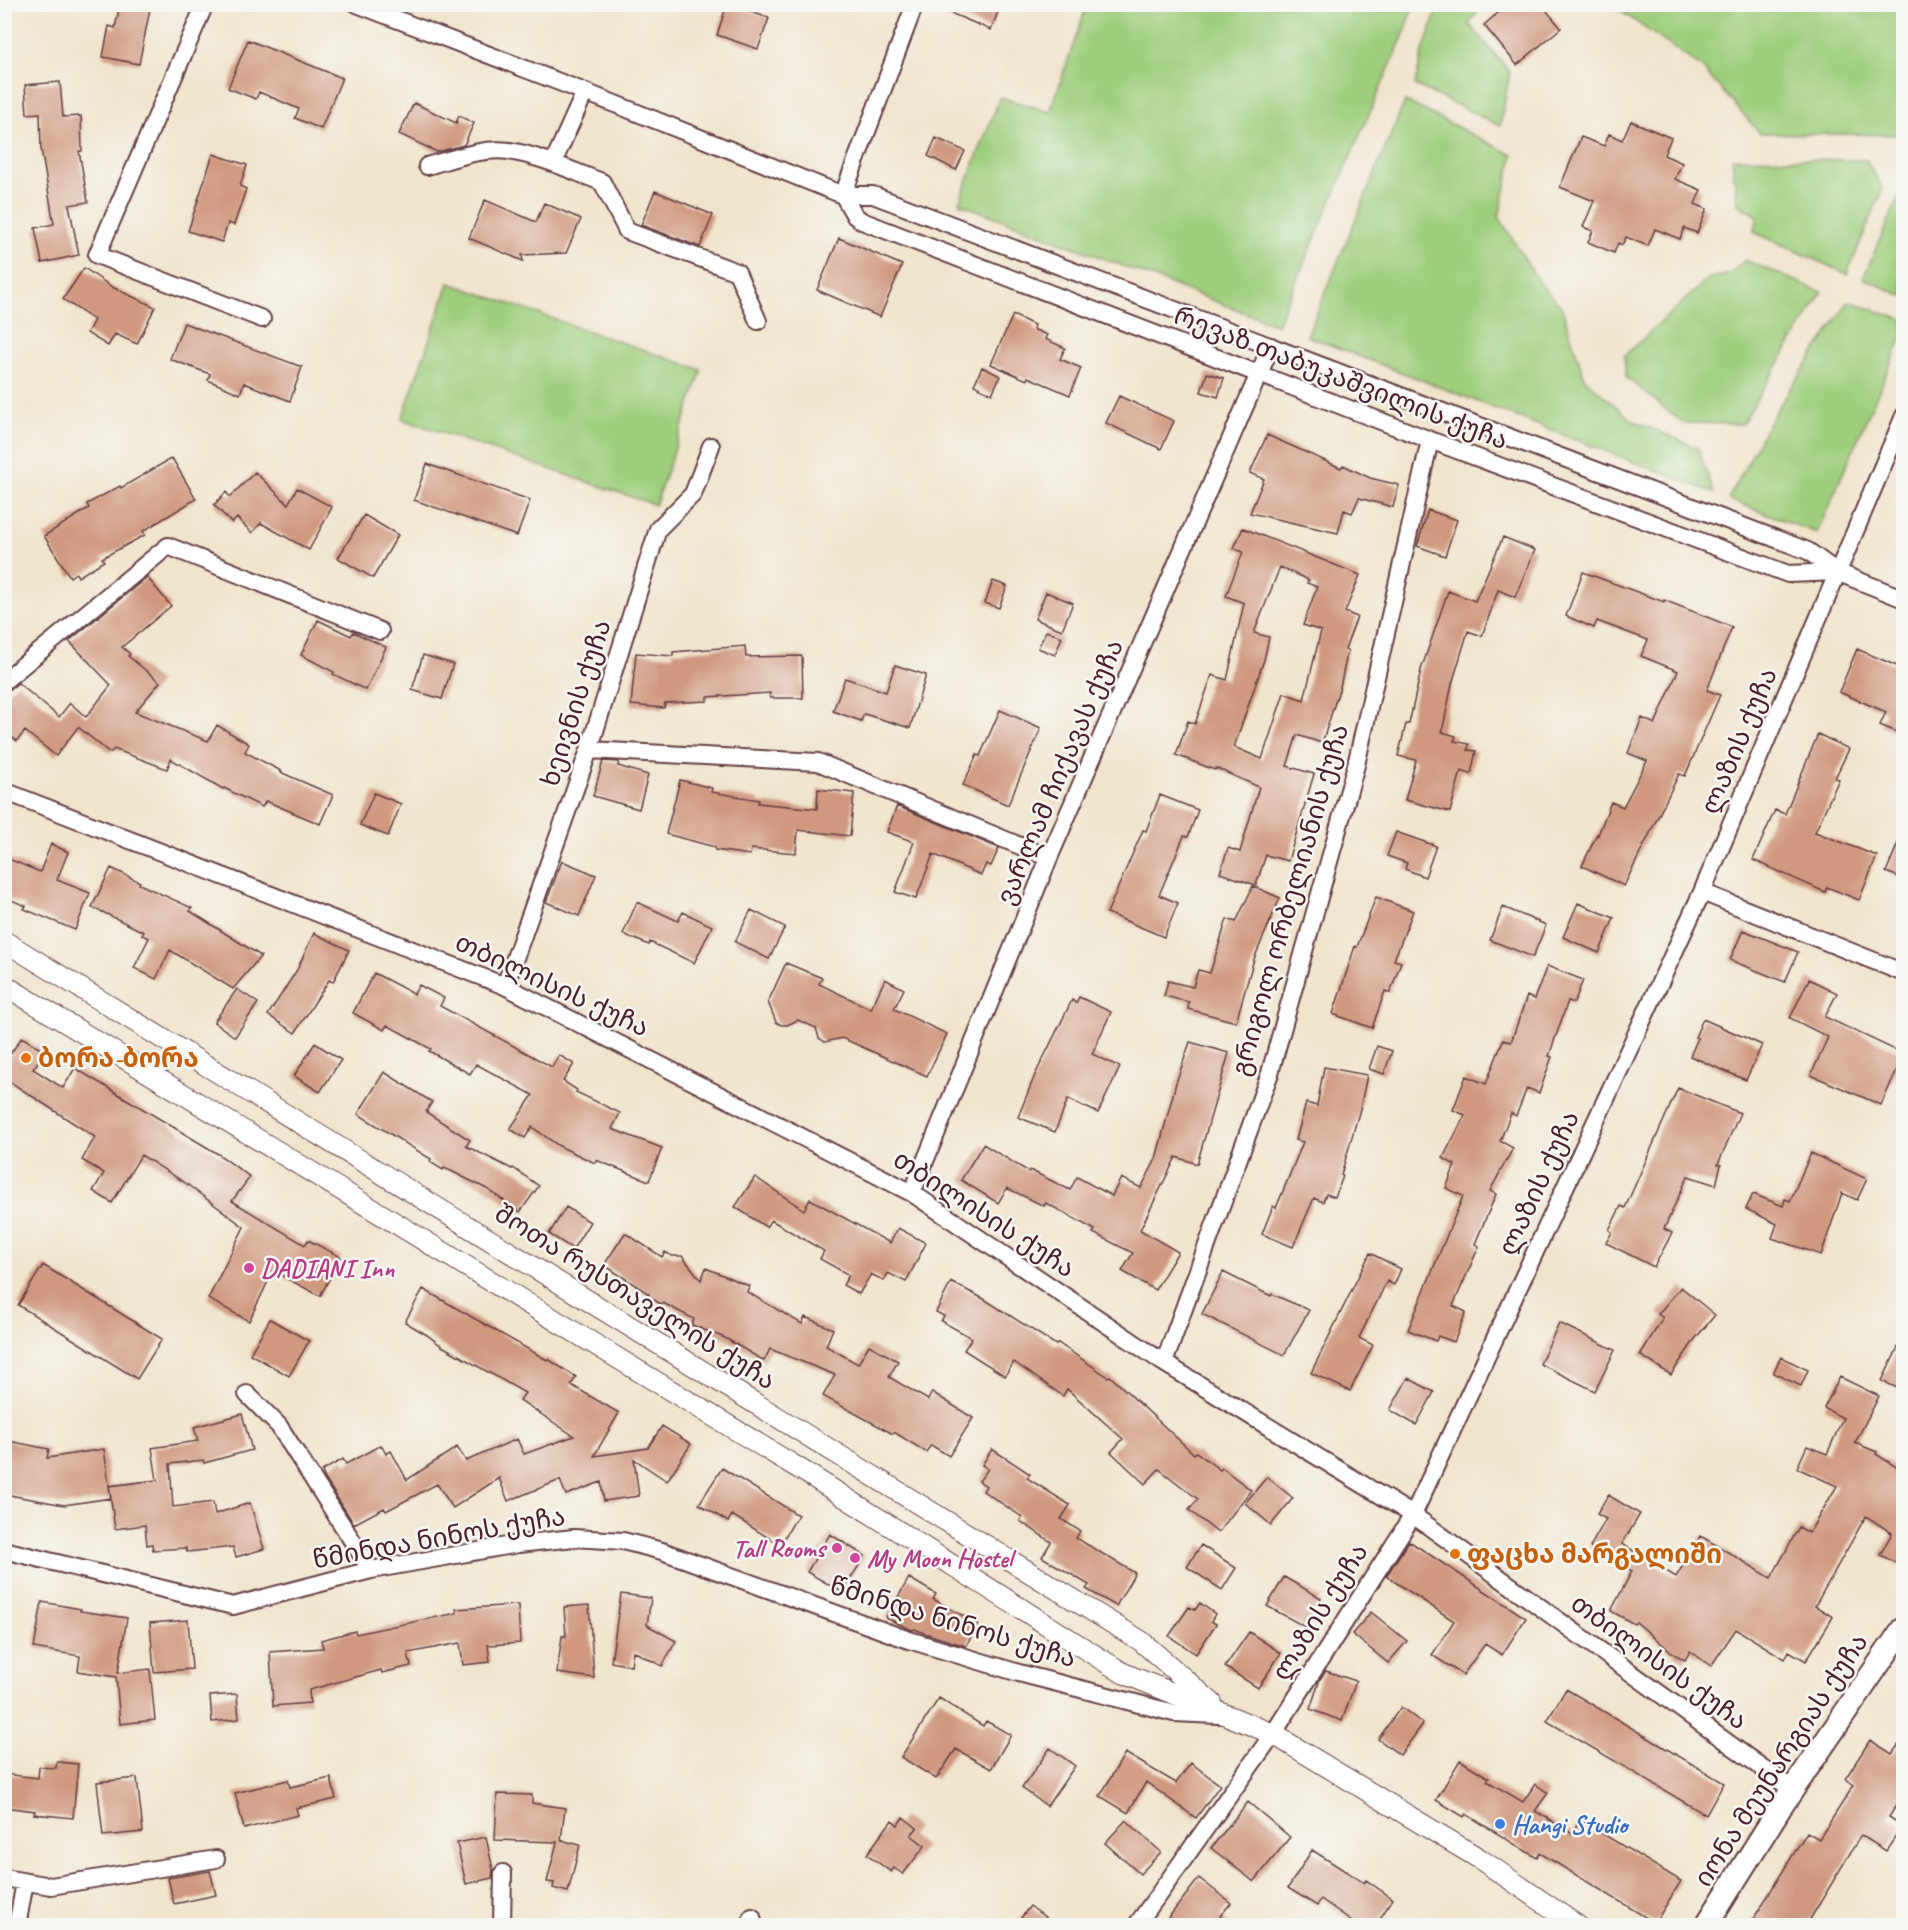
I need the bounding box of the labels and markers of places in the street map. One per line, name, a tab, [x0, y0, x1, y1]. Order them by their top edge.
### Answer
place label: ბორა-ბორა	[38, 1042, 199, 1075]
marker: ბორა-ბორა	[19, 1051, 33, 1065]
place label: DADIANI Inn	[261, 1252, 395, 1285]
marker: DADIANI Inn	[242, 1261, 256, 1275]
place label: Tall Rooms	[733, 1532, 828, 1565]
place label: ფაცხა მარგალიში	[1467, 1538, 1722, 1571]
marker: Tall Rooms	[830, 1541, 844, 1555]
place label: My Moon Hostel	[867, 1542, 1017, 1575]
marker: ფაცხა მარგალიში	[1448, 1547, 1462, 1561]
marker: My Moon Hostel	[848, 1551, 862, 1565]
place label: Hangi Studio	[1512, 1808, 1630, 1841]
marker: Hangi Studio	[1493, 1817, 1507, 1831]

